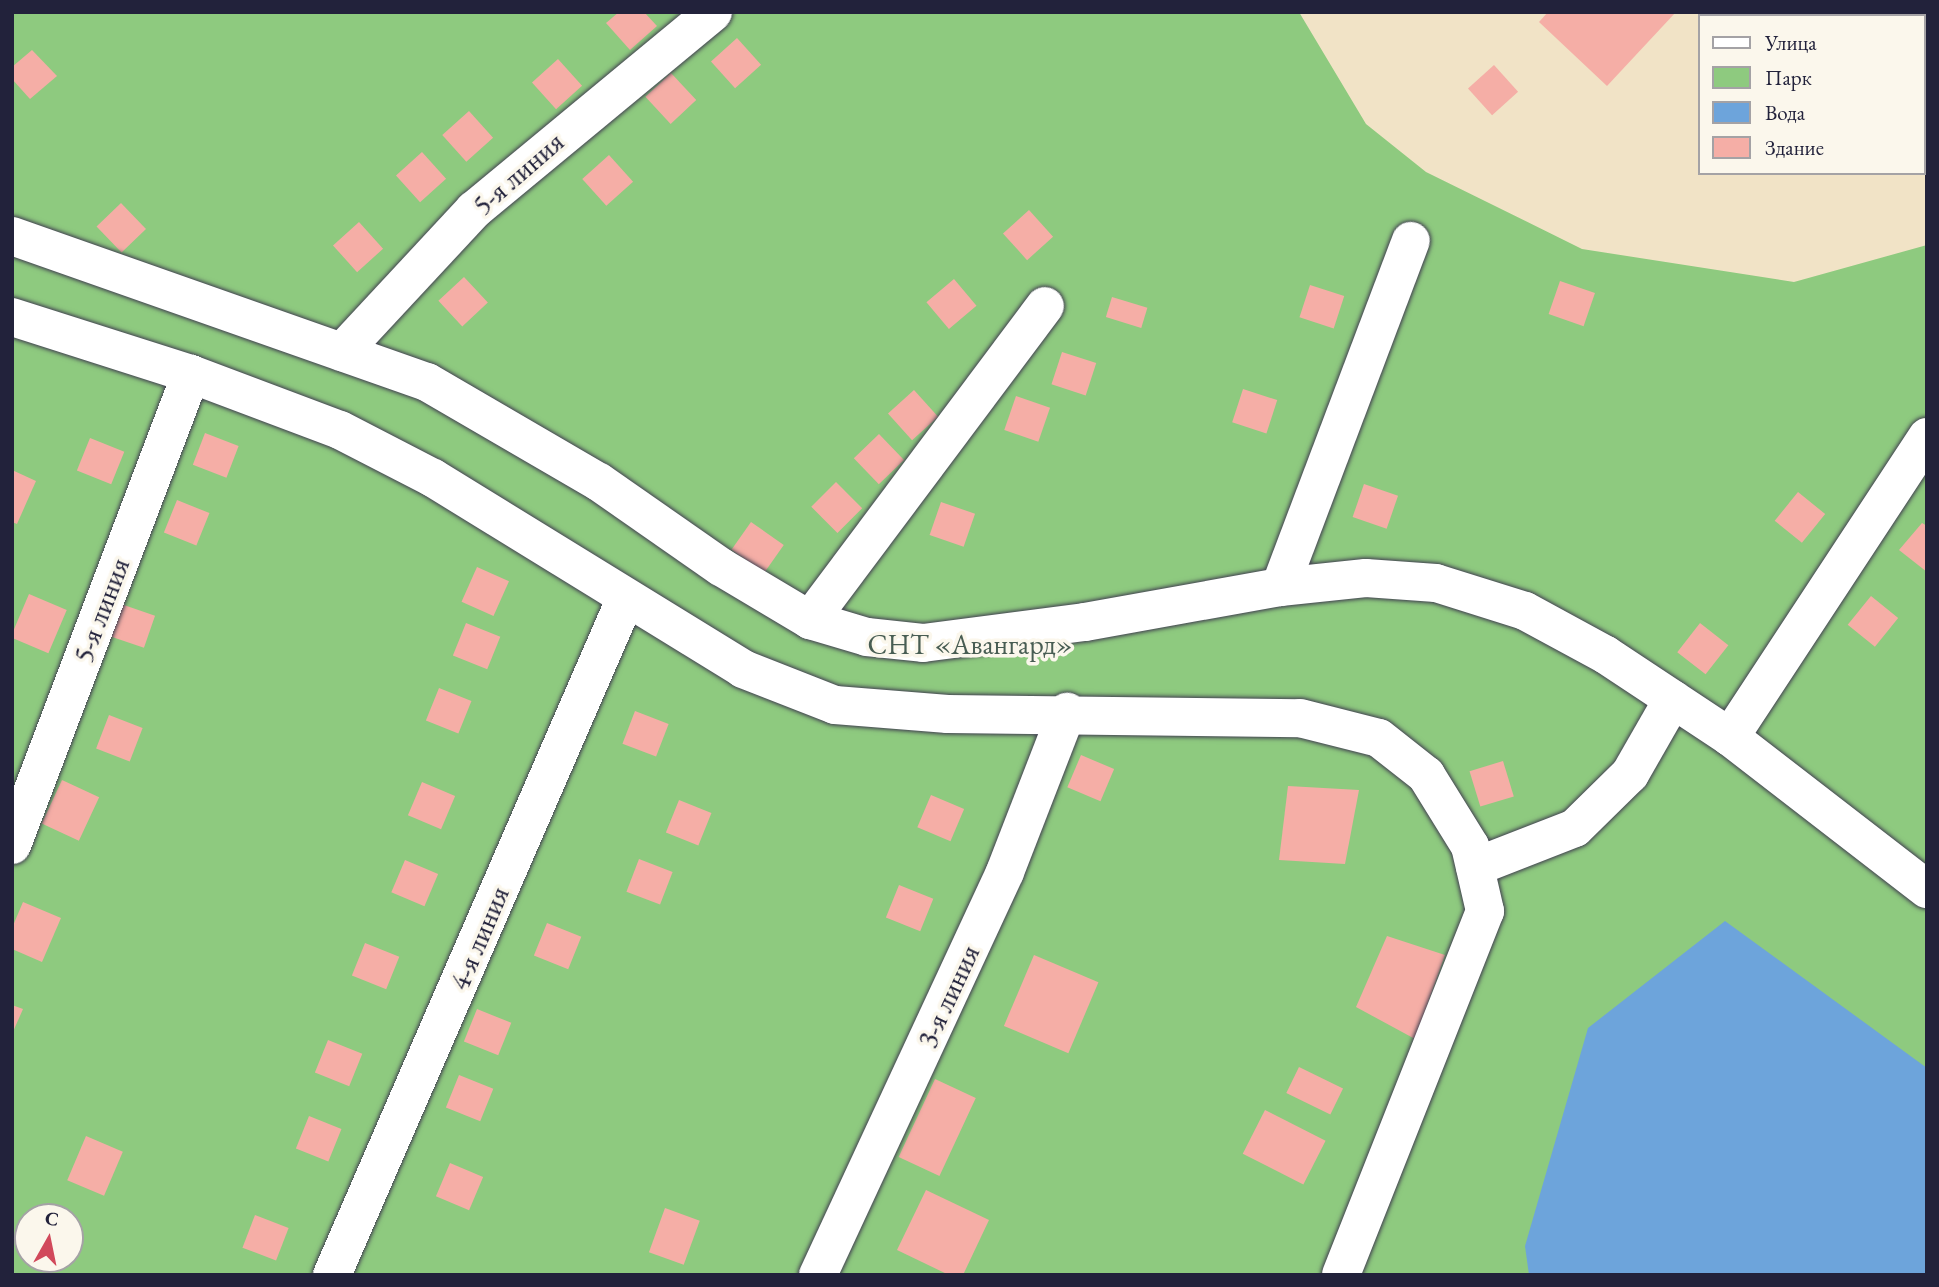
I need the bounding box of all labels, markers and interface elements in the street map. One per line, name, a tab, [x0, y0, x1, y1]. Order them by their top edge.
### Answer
legend	[1698, 14, 1925, 175]
text: Улица	[1765, 29, 1817, 56]
text: Парк	[1765, 64, 1812, 91]
text: Вода	[1765, 99, 1805, 126]
street label: 5-я линия	[466, 124, 570, 222]
text: Здание	[1765, 134, 1824, 161]
street label: 5-я линия	[66, 553, 136, 667]
park label: СНТ «Авангард»	[868, 627, 1072, 661]
street label: 4-я линия	[442, 881, 516, 995]
street label: 3-я линия	[910, 939, 986, 1053]
north arrow	[14, 1203, 84, 1273]
text: С	[43, 1205, 61, 1232]

